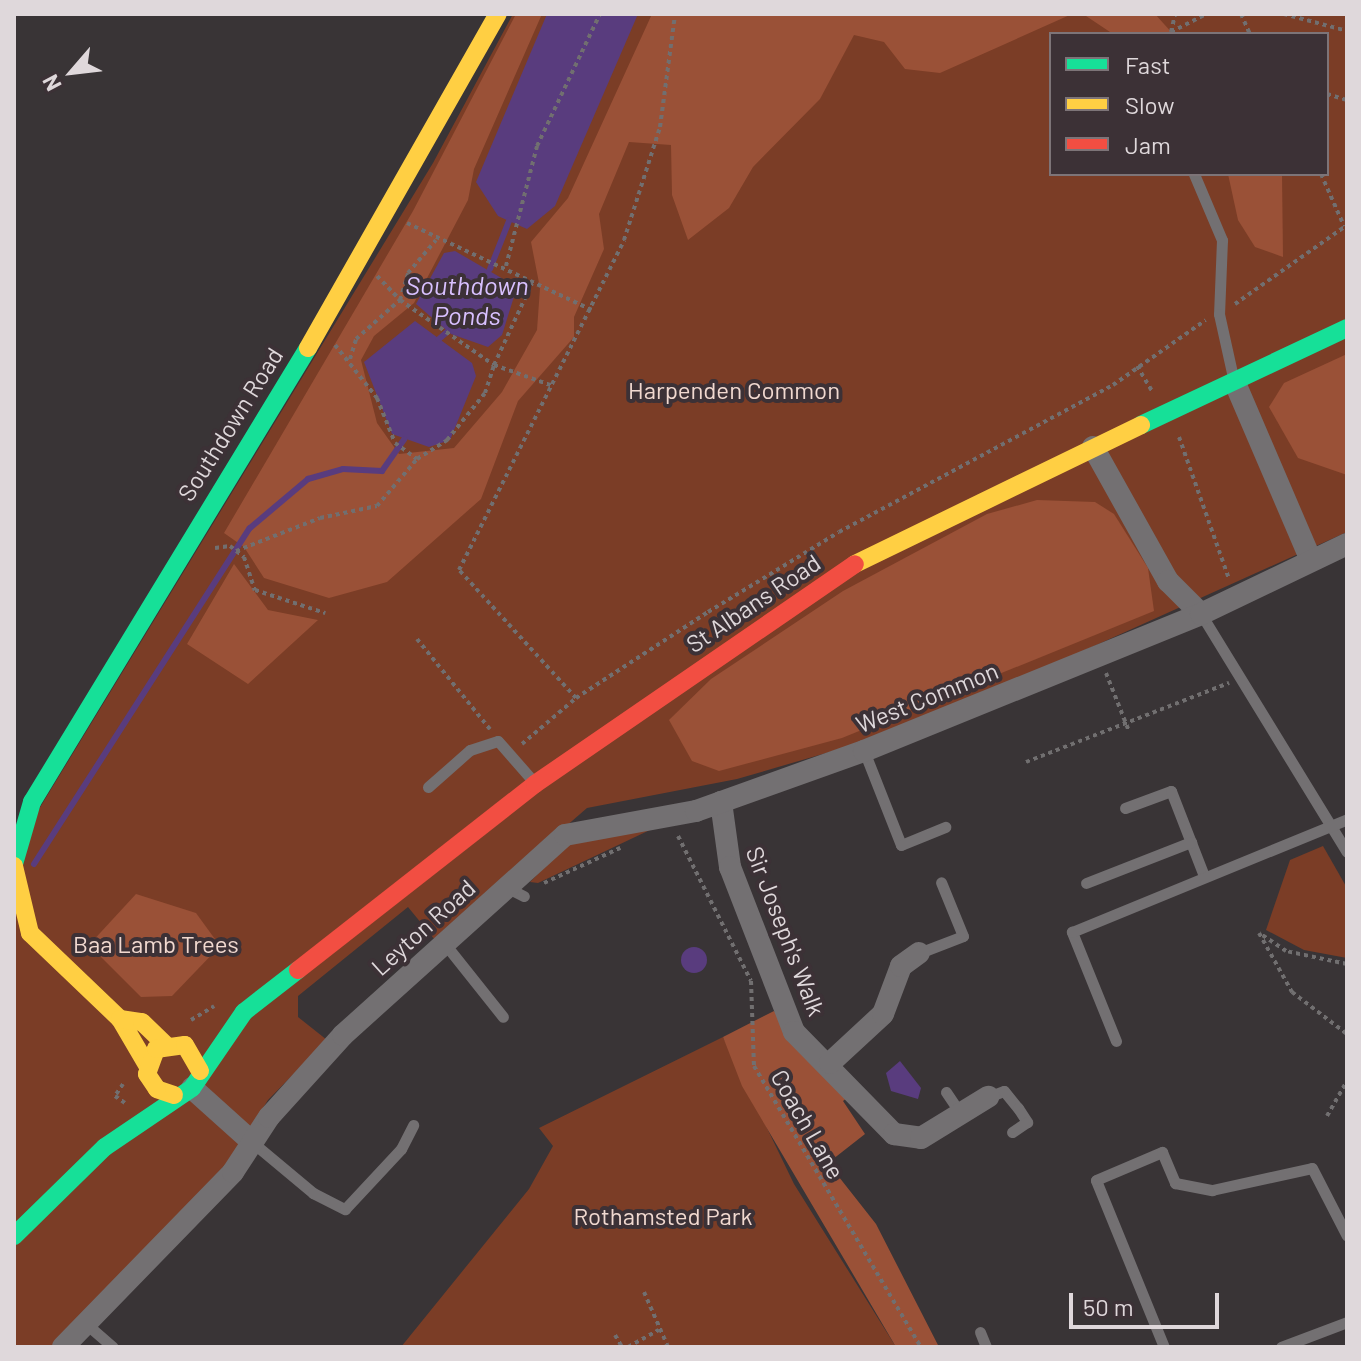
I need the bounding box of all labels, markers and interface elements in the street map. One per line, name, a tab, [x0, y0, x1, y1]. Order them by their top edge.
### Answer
north arrow	[32, 32, 112, 112]
legend	[1049, 32, 1329, 176]
text: Fast	[1125, 50, 1170, 79]
text: N	[36, 71, 66, 96]
text: Slow	[1125, 90, 1174, 119]
text: Jam	[1125, 130, 1171, 159]
water label: Southdown Ponds	[405, 269, 529, 330]
street label: Southdown Road	[171, 342, 289, 506]
park label: Harpenden Common	[628, 376, 840, 404]
street label: St Albans Road	[681, 548, 825, 658]
street label: West Common	[852, 655, 1002, 739]
street label: Sir Joseph's Walk	[740, 842, 832, 1020]
street label: Leyton Road	[365, 873, 481, 981]
park label: Baa Lamb Trees	[73, 930, 239, 958]
street label: Coach Lane	[765, 1064, 851, 1184]
park label: Rothamsted Park	[573, 1202, 753, 1230]
scale bar	[1073, 1277, 1223, 1327]
text: 50 m	[1083, 1292, 1134, 1321]

